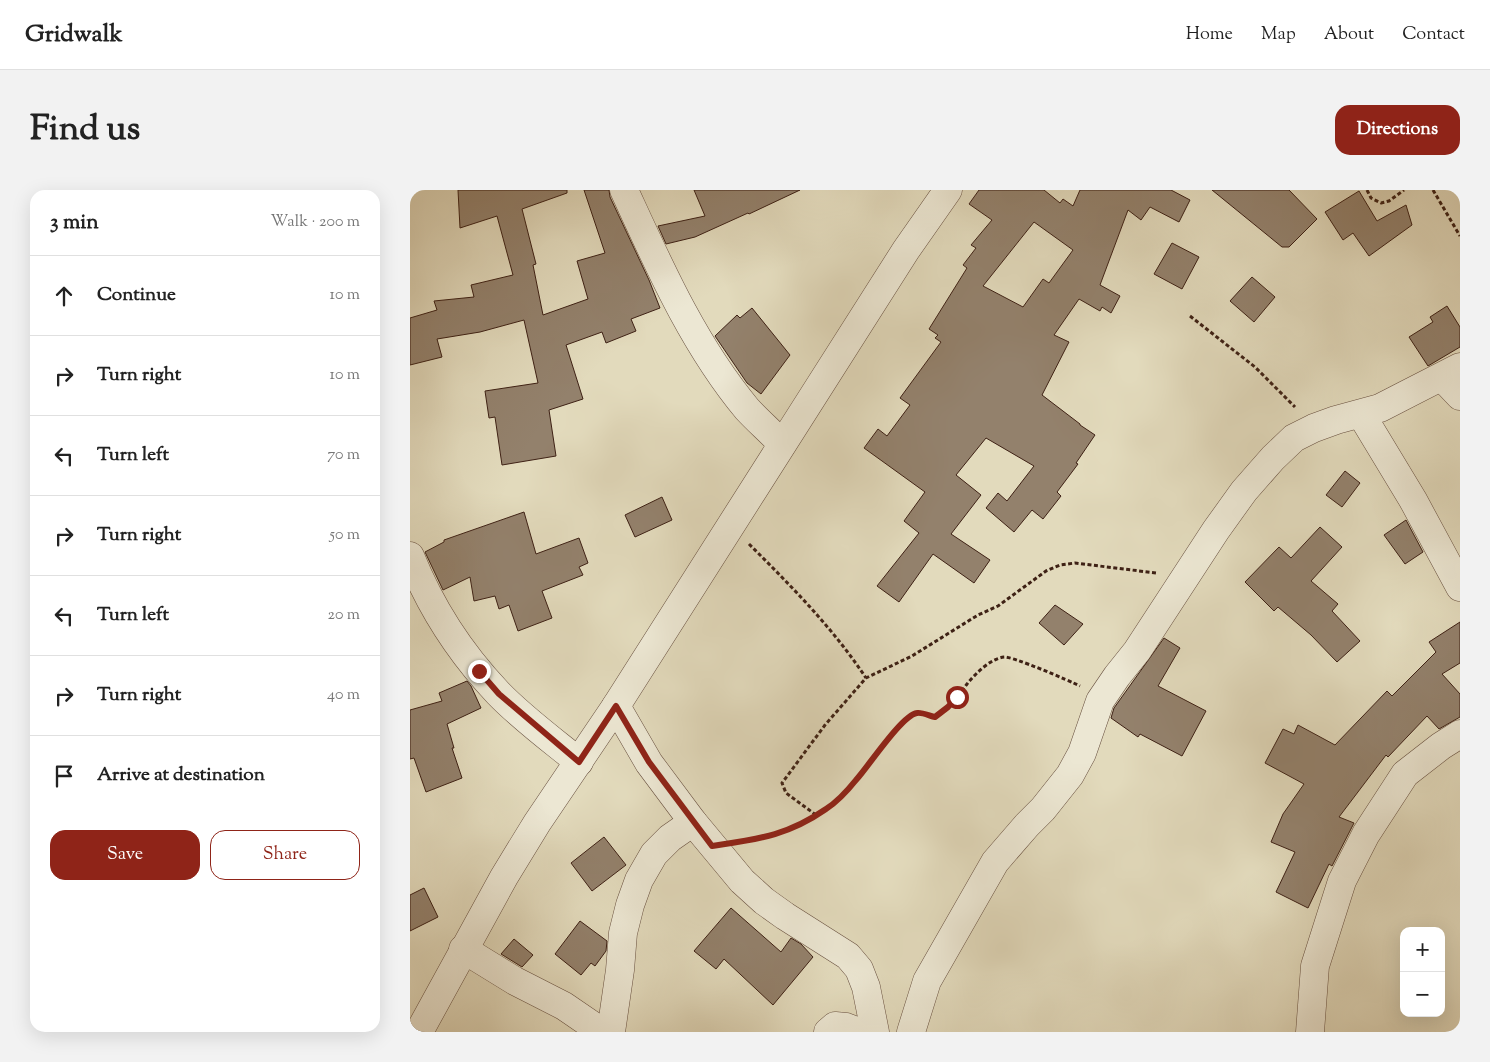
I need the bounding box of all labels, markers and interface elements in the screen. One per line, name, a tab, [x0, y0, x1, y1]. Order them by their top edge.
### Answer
text: Gridwalk	[25, 18, 123, 52]
text: Home	[1186, 22, 1233, 48]
text: Map	[1261, 22, 1296, 48]
text: About	[1324, 22, 1374, 48]
text: Contact	[1402, 22, 1465, 48]
text: Find us	[30, 105, 140, 156]
button: Directions	[1335, 105, 1460, 155]
text: 3 min	[50, 208, 99, 238]
text: Walk · 200 m	[271, 211, 360, 234]
icon: ahead	[50, 282, 78, 310]
text: Continue	[97, 282, 176, 309]
text: 10 m	[330, 284, 360, 307]
icon: right	[50, 362, 78, 390]
text: Turn right	[97, 362, 181, 389]
text: 10 m	[330, 364, 360, 387]
icon: left	[50, 442, 78, 470]
text: Turn left	[97, 442, 169, 469]
text: 70 m	[327, 444, 360, 467]
icon: right	[50, 522, 78, 550]
text: Turn right	[97, 522, 181, 549]
text: 50 m	[329, 524, 360, 547]
icon: left	[50, 602, 78, 630]
text: Turn left	[97, 602, 169, 629]
text: 20 m	[327, 604, 360, 627]
route end	[468, 660, 491, 683]
icon: right	[50, 682, 78, 710]
text: Turn right	[97, 682, 181, 709]
text: 40 m	[327, 684, 360, 707]
route start	[946, 686, 969, 709]
icon: arrive	[50, 762, 78, 790]
text: Arrive at destination	[97, 762, 265, 789]
button: Save	[50, 830, 200, 880]
button: Share	[210, 830, 360, 880]
map controls	[1400, 927, 1445, 1017]
button: +	[1400, 927, 1445, 972]
button: −	[1400, 972, 1445, 1017]

